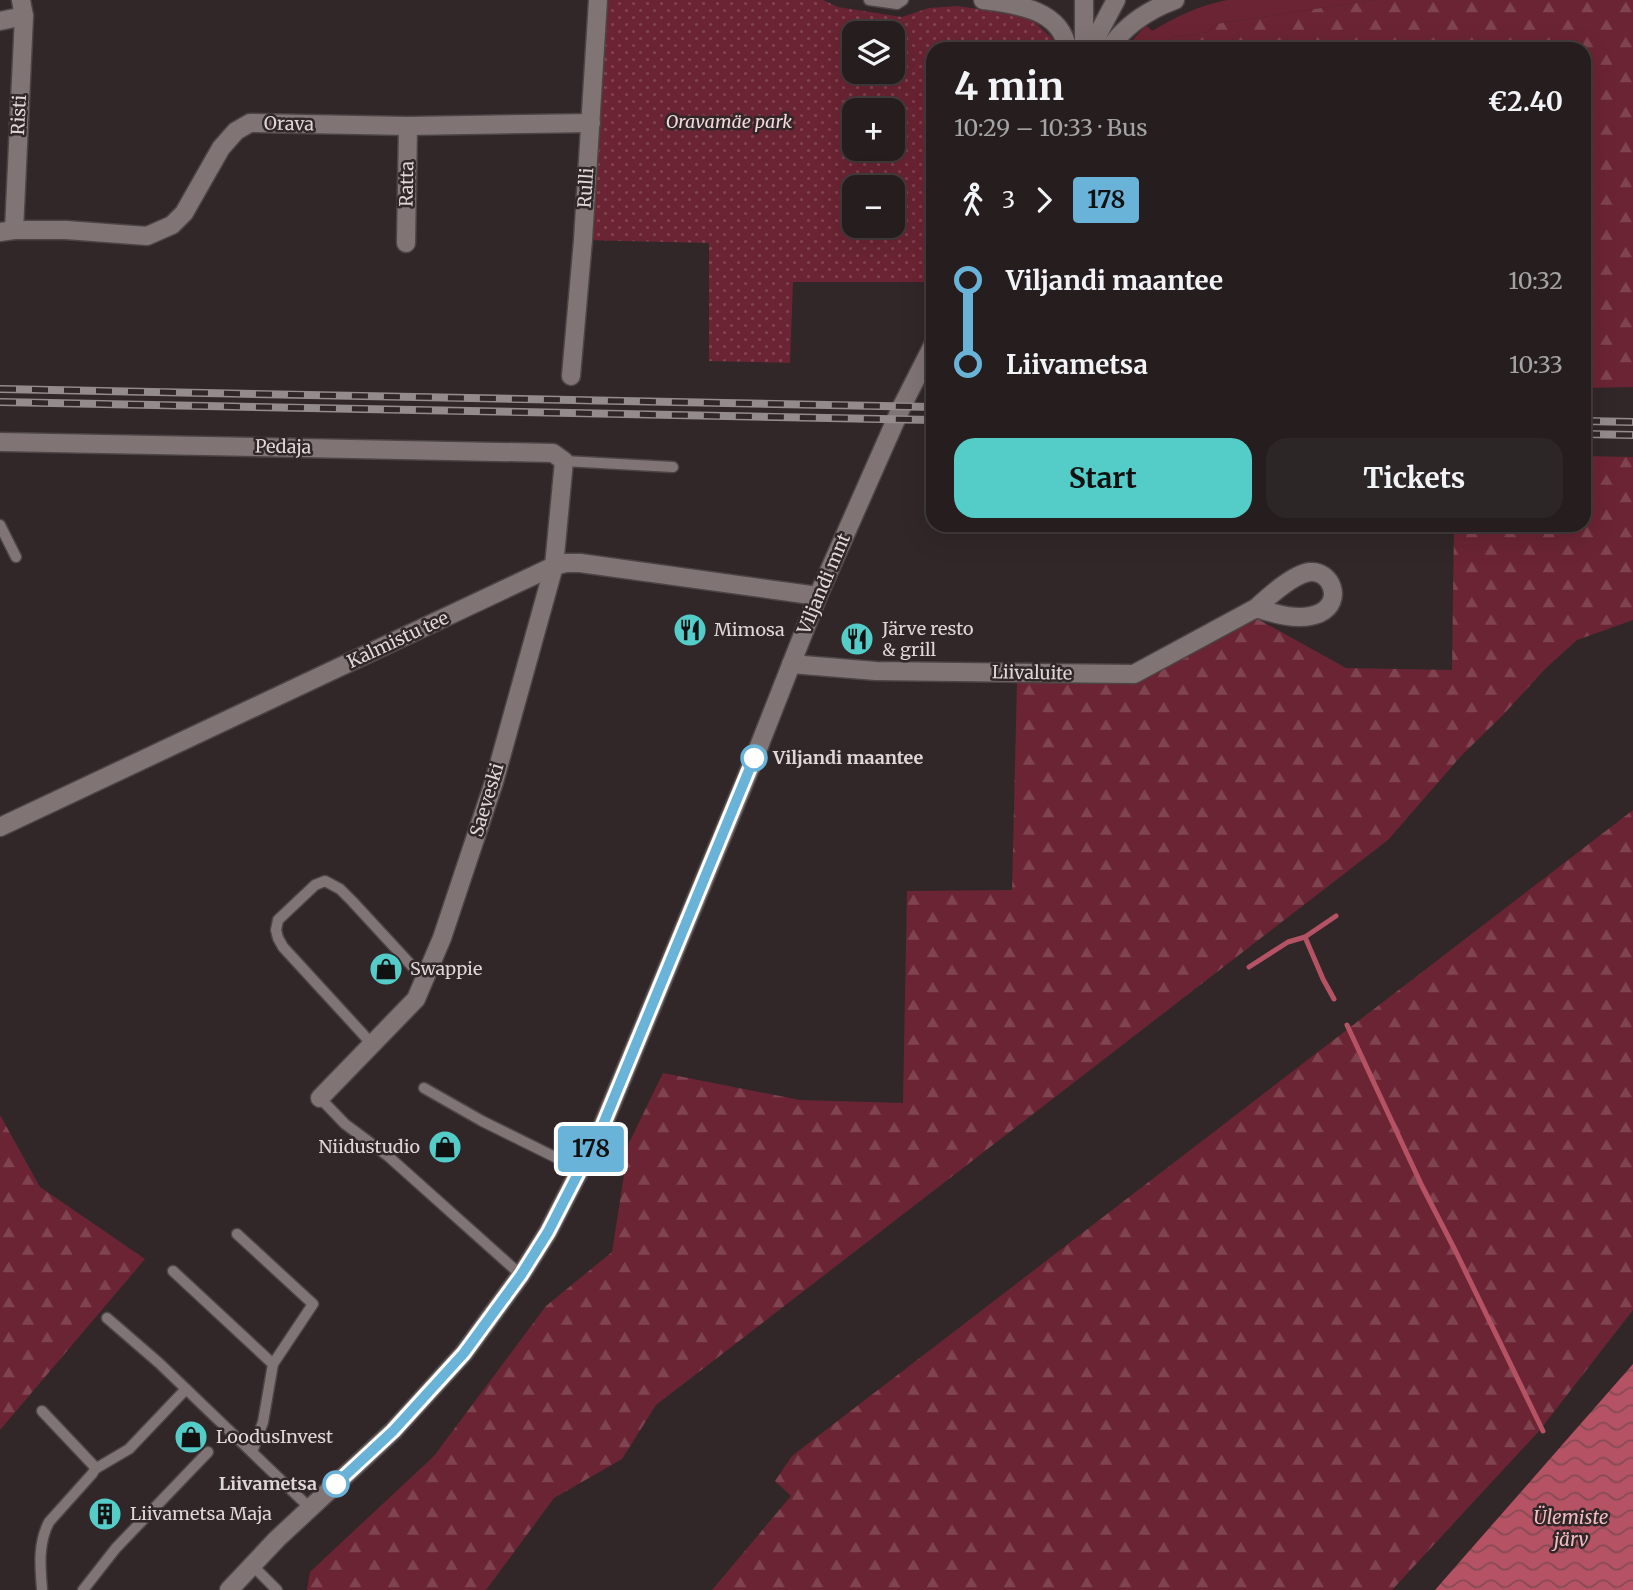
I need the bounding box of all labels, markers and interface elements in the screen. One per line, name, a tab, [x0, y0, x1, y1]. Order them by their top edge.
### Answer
map controls	[842, 21, 905, 238]
button: layers	[842, 21, 905, 84]
text: 4 min	[954, 63, 1064, 110]
text: €2.40	[1488, 85, 1563, 118]
street label: Risti	[6, 94, 31, 136]
button: +	[842, 98, 905, 161]
park label: Oravamäe park	[666, 110, 792, 133]
street label: Orava	[264, 112, 315, 135]
text: 10:29 – 10:33 · Bus	[954, 113, 1148, 142]
street label: Ratta	[395, 160, 418, 207]
street label: Rulli	[573, 167, 598, 209]
button: −	[842, 175, 905, 238]
icon: walk	[954, 181, 992, 219]
icon: forward	[1025, 181, 1063, 219]
text: 178	[1087, 184, 1125, 215]
text: 3	[1002, 185, 1015, 214]
text: Viljandi maantee	[1006, 264, 1223, 297]
text: 10:32	[1508, 266, 1563, 295]
text: Liivametsa	[1006, 348, 1148, 381]
text: 10:33	[1509, 350, 1563, 379]
street label: Pedaja	[255, 435, 312, 458]
button: Start	[954, 438, 1252, 518]
button: Tickets	[1266, 438, 1563, 518]
street label: Viljandi mnt	[792, 530, 855, 639]
street label: Kalmistu tee	[343, 606, 452, 673]
restaurant icon: Mimosa	[671, 611, 709, 649]
place label: Järve resto & grill	[881, 617, 973, 661]
place label: Mimosa	[714, 618, 785, 641]
restaurant icon: Järve resto & grill	[838, 620, 876, 658]
street label: Liivaluite	[992, 660, 1072, 685]
marker: Viljandi maantee	[741, 745, 767, 771]
place label: Viljandi maantee	[772, 746, 924, 769]
street label: Saeveski	[464, 760, 509, 839]
shop icon: Swappie	[367, 950, 405, 988]
place label: Swappie	[410, 957, 482, 980]
line badge: 178	[551, 1126, 631, 1172]
shop icon: Niidustudio	[426, 1128, 464, 1166]
text: 178	[572, 1133, 610, 1164]
place label: Niidustudio	[318, 1135, 420, 1158]
shop icon: LoodusInvest	[172, 1418, 210, 1456]
place label: LoodusInvest	[216, 1425, 333, 1448]
marker: Liivametsa	[323, 1471, 349, 1497]
place label: Liivametsa	[219, 1472, 317, 1495]
building icon: Liivametsa Maja	[86, 1495, 124, 1533]
place label: Liivametsa Maja	[130, 1502, 272, 1525]
water label: Ülemiste järv	[1534, 1505, 1609, 1551]

